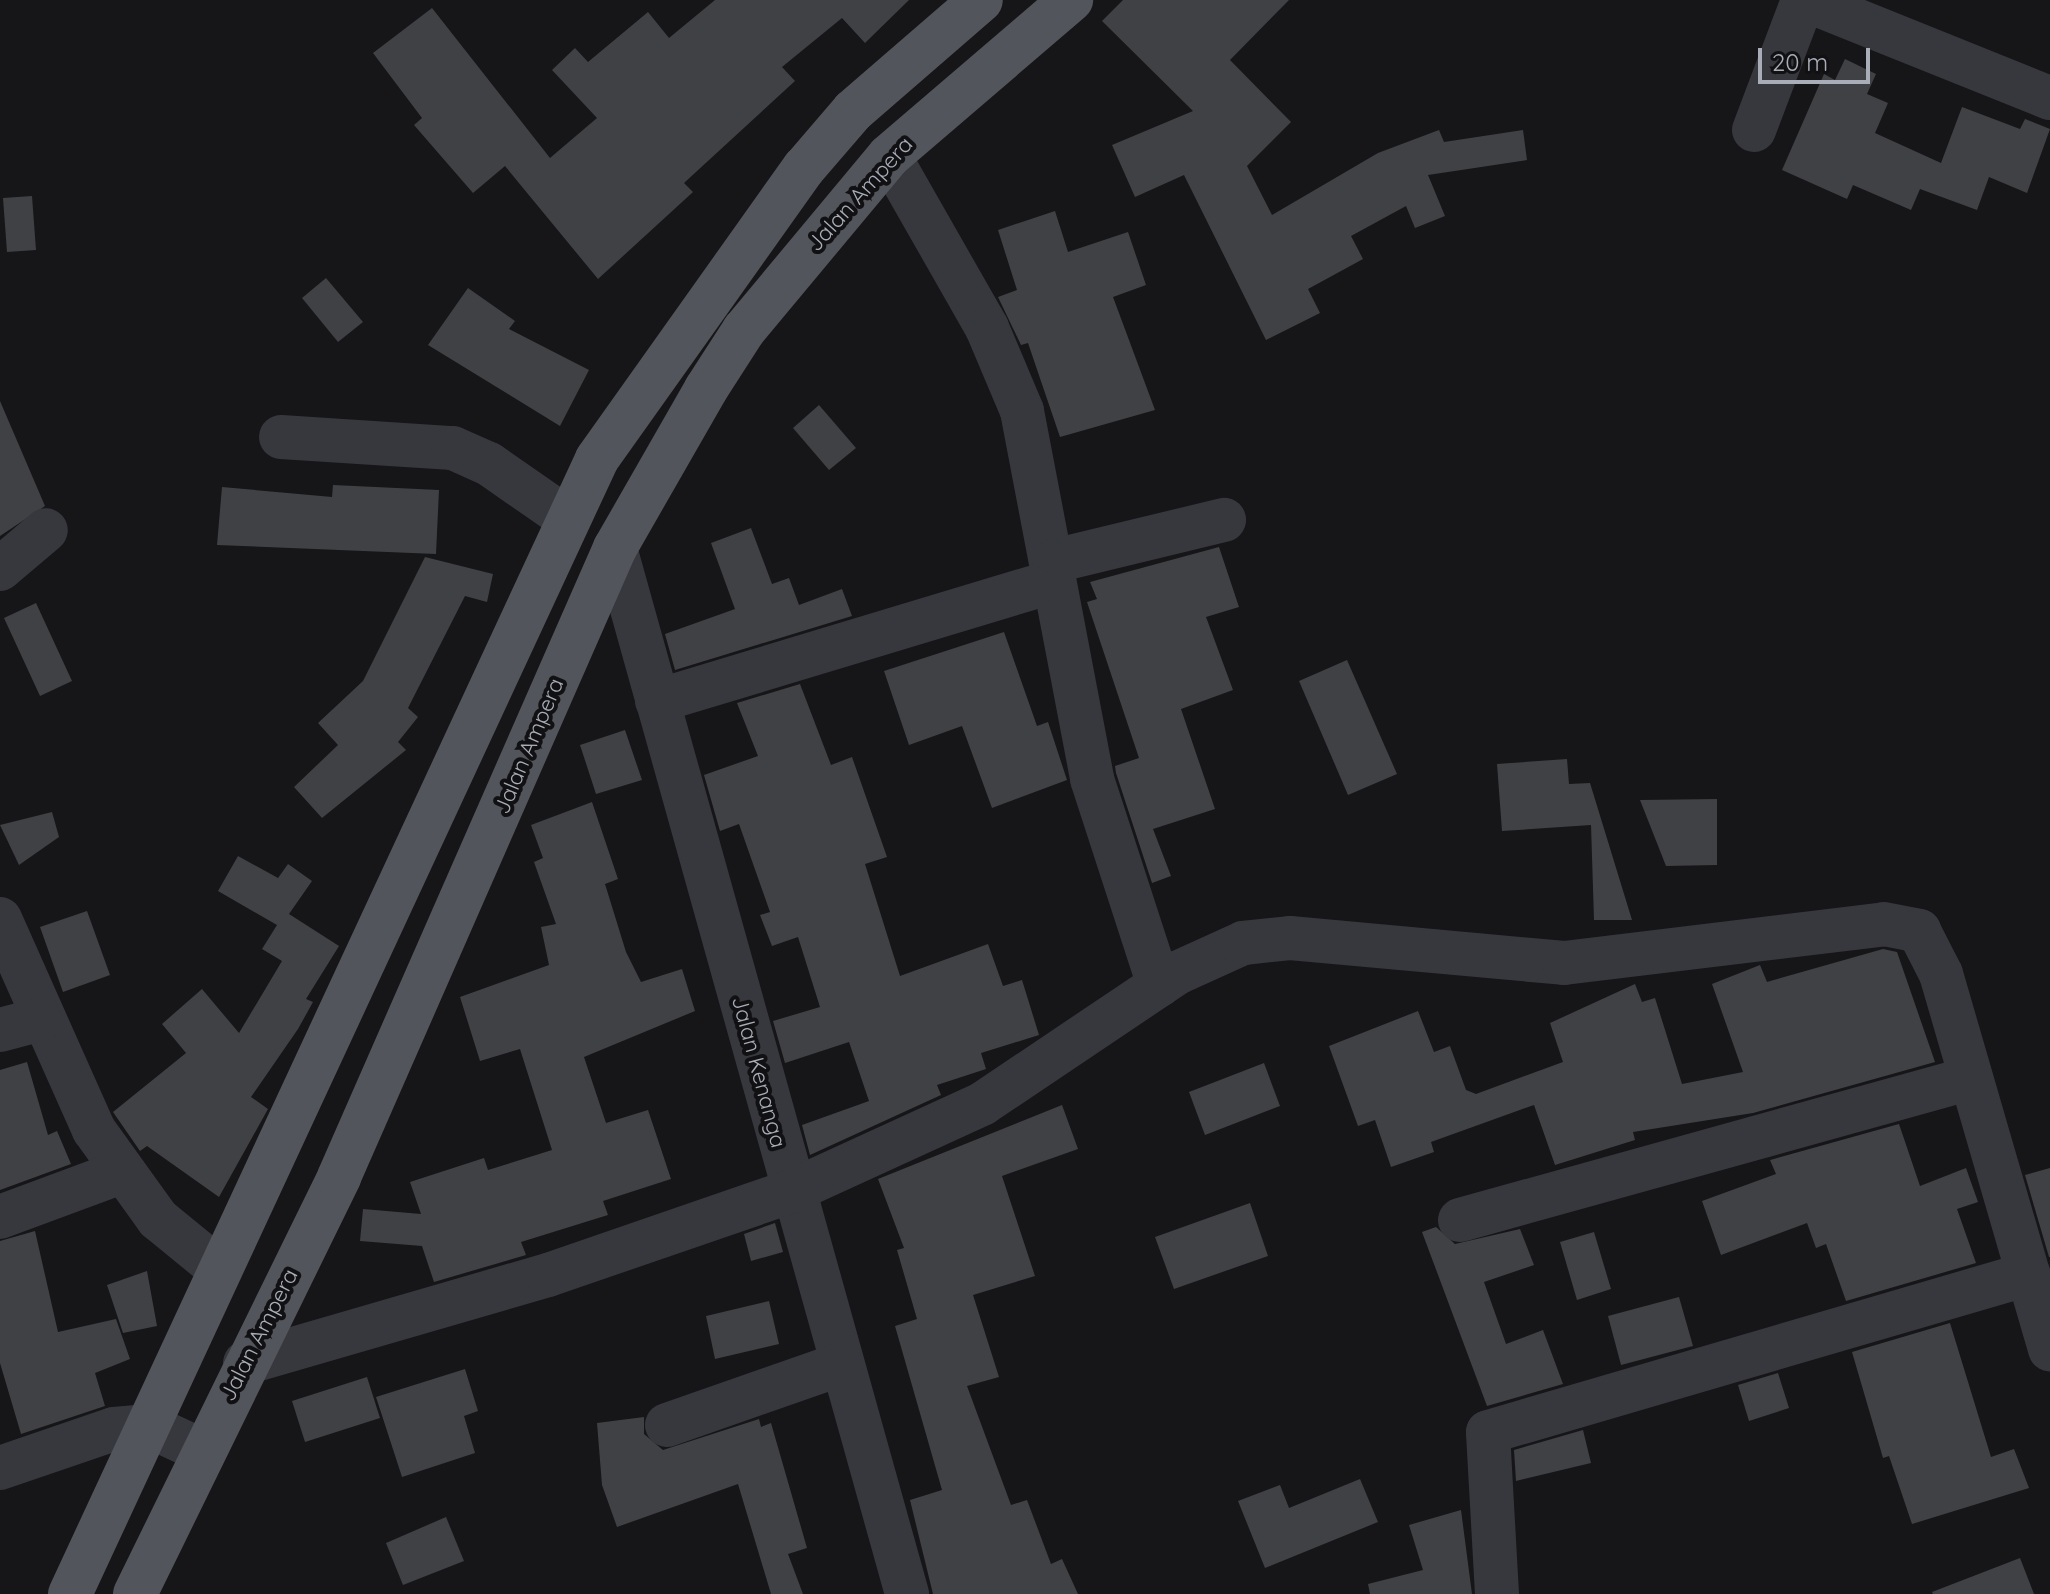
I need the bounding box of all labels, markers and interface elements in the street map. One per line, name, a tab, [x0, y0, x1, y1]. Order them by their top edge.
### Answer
scale bar	[1762, 32, 1874, 82]
text: 20 m	[1772, 47, 1828, 77]
street label: Jalan Ampera	[802, 131, 918, 257]
street label: Jalan Ampera	[489, 674, 569, 818]
street label: Jalan Kenanga	[726, 993, 792, 1151]
street label: Jalan Ampera	[214, 1265, 304, 1405]

